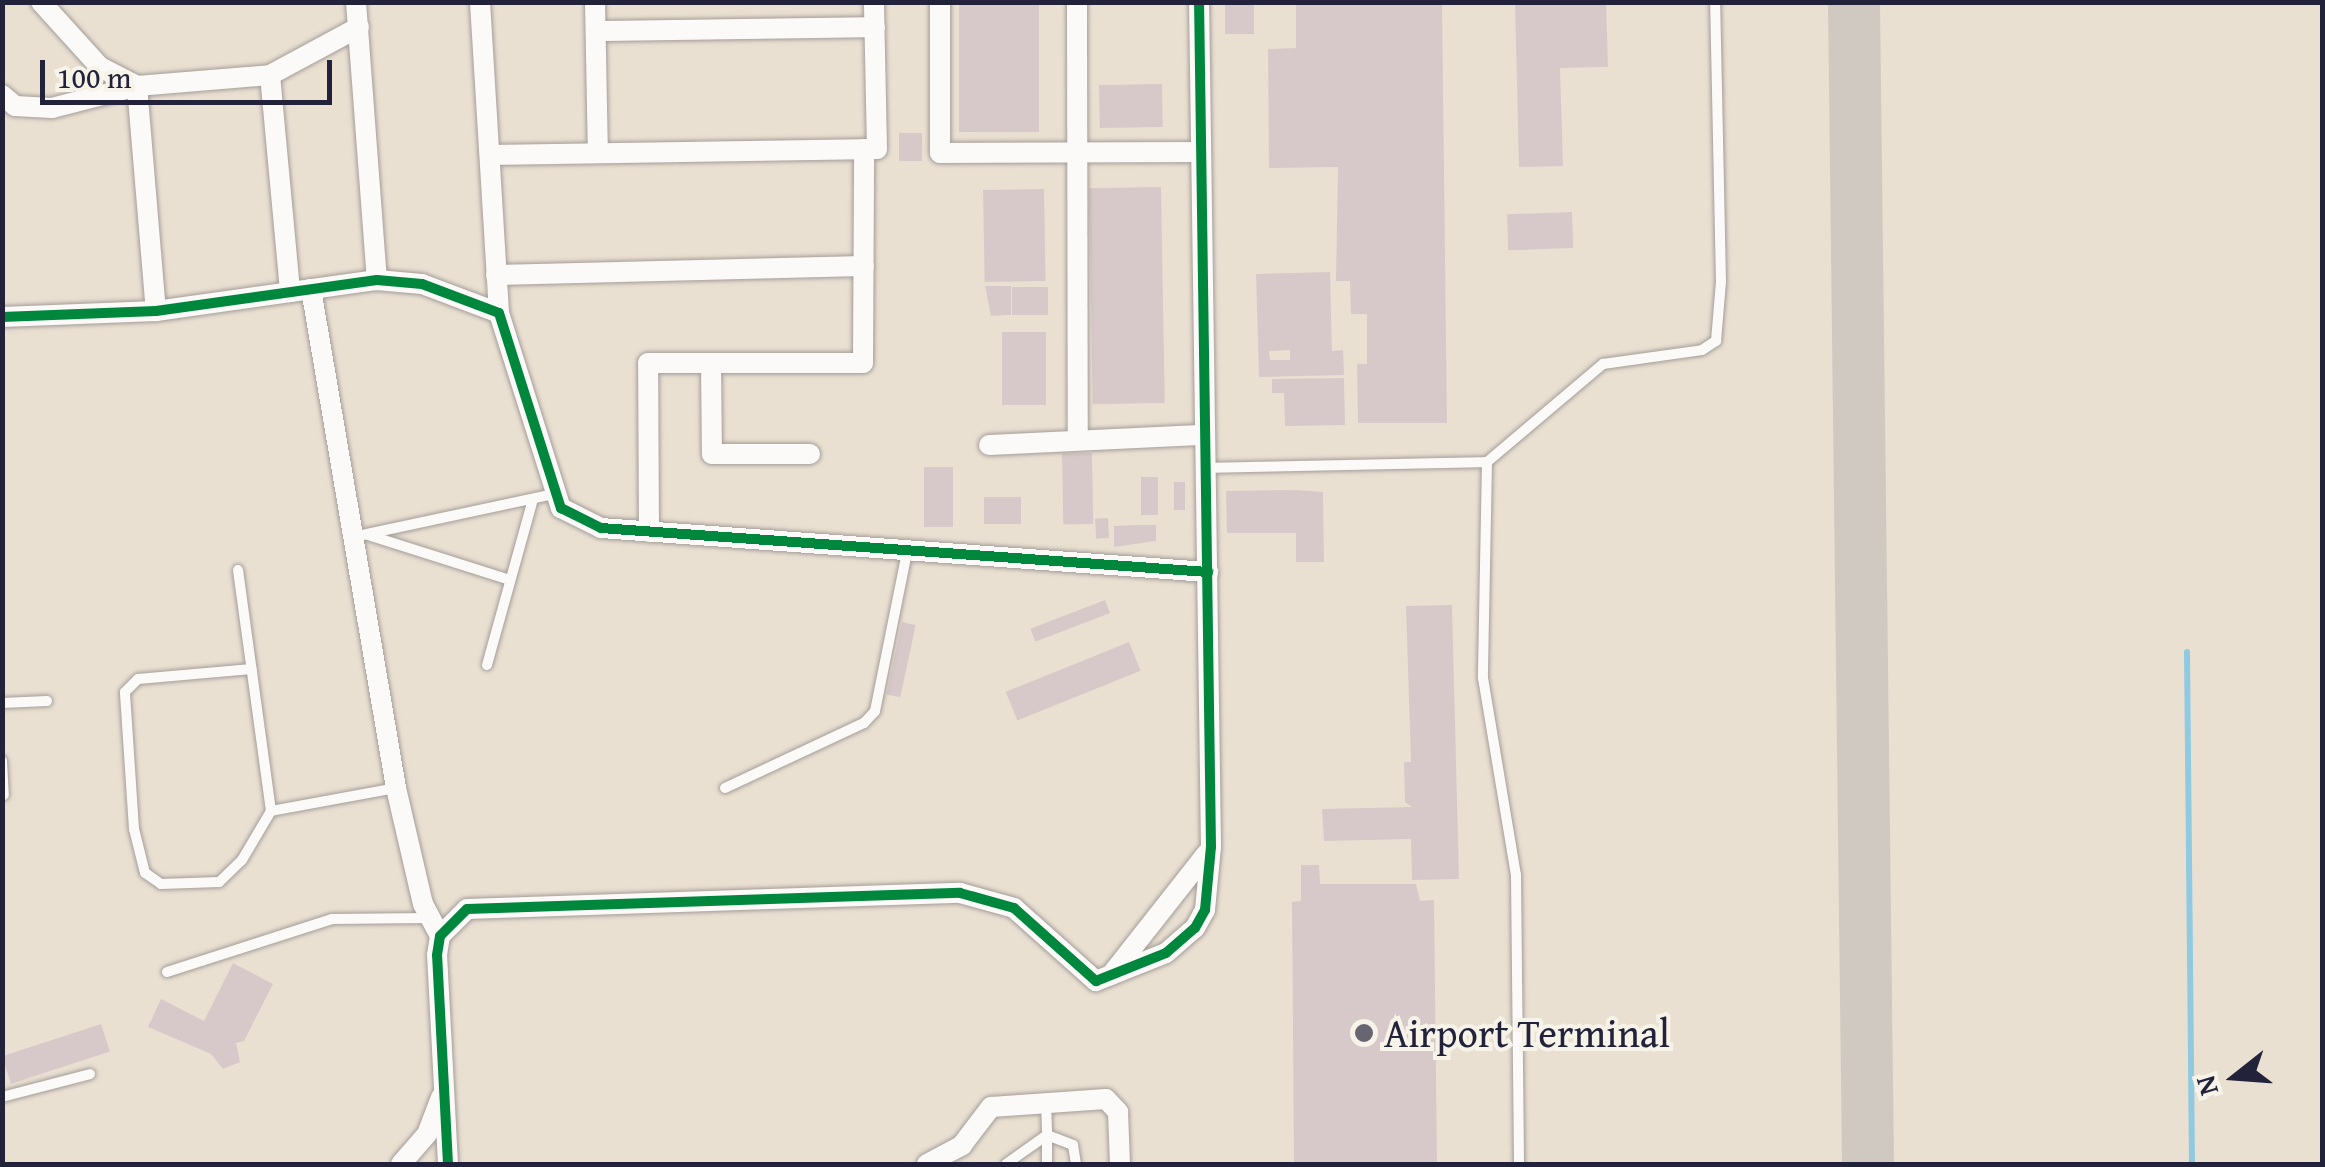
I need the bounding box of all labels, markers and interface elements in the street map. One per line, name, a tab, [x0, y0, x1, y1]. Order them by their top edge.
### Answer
scale bar	[45, 40, 338, 102]
text: 100 m	[57, 55, 131, 99]
place label: Airport Terminal	[1384, 1009, 1670, 1057]
marker: Airport Terminal	[1353, 1022, 1375, 1044]
north arrow	[2185, 1027, 2285, 1127]
text: N	[2183, 1071, 2228, 1101]

